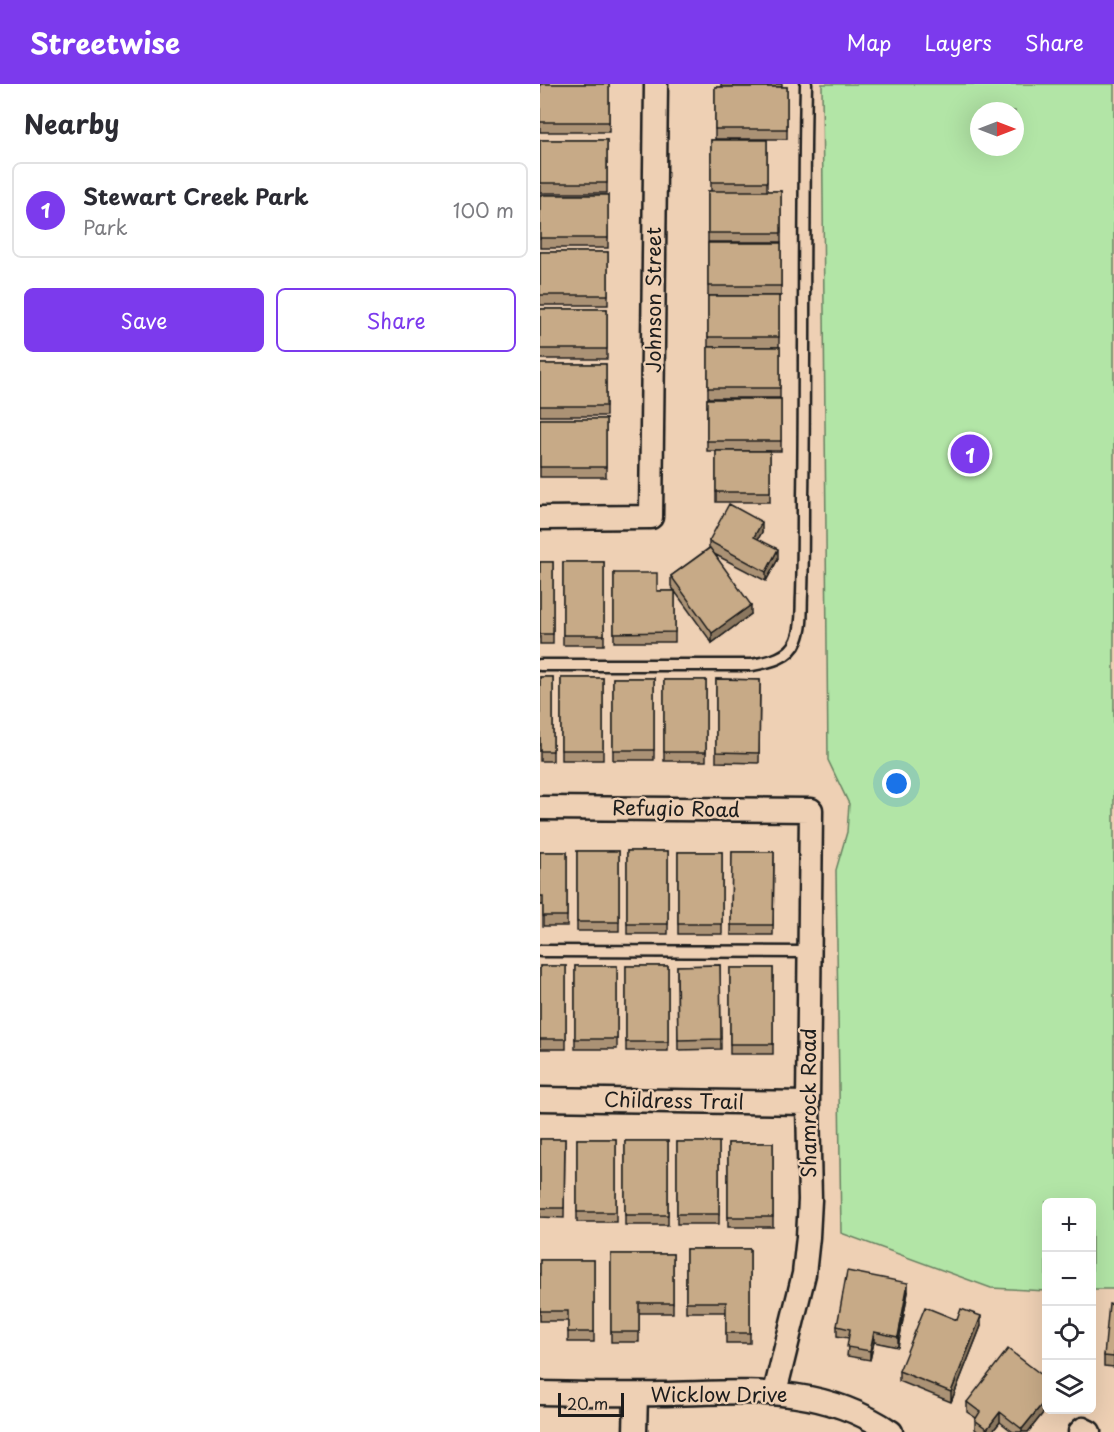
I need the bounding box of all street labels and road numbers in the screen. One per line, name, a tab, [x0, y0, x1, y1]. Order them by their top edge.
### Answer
street label: Johnson Street	[638, 227, 668, 373]
street label: Refugio Road	[612, 792, 740, 824]
street label: Shamrock Road	[793, 1028, 823, 1178]
street label: Childress Trail	[604, 1084, 744, 1116]
street label: Wicklow Drive	[651, 1379, 787, 1409]

